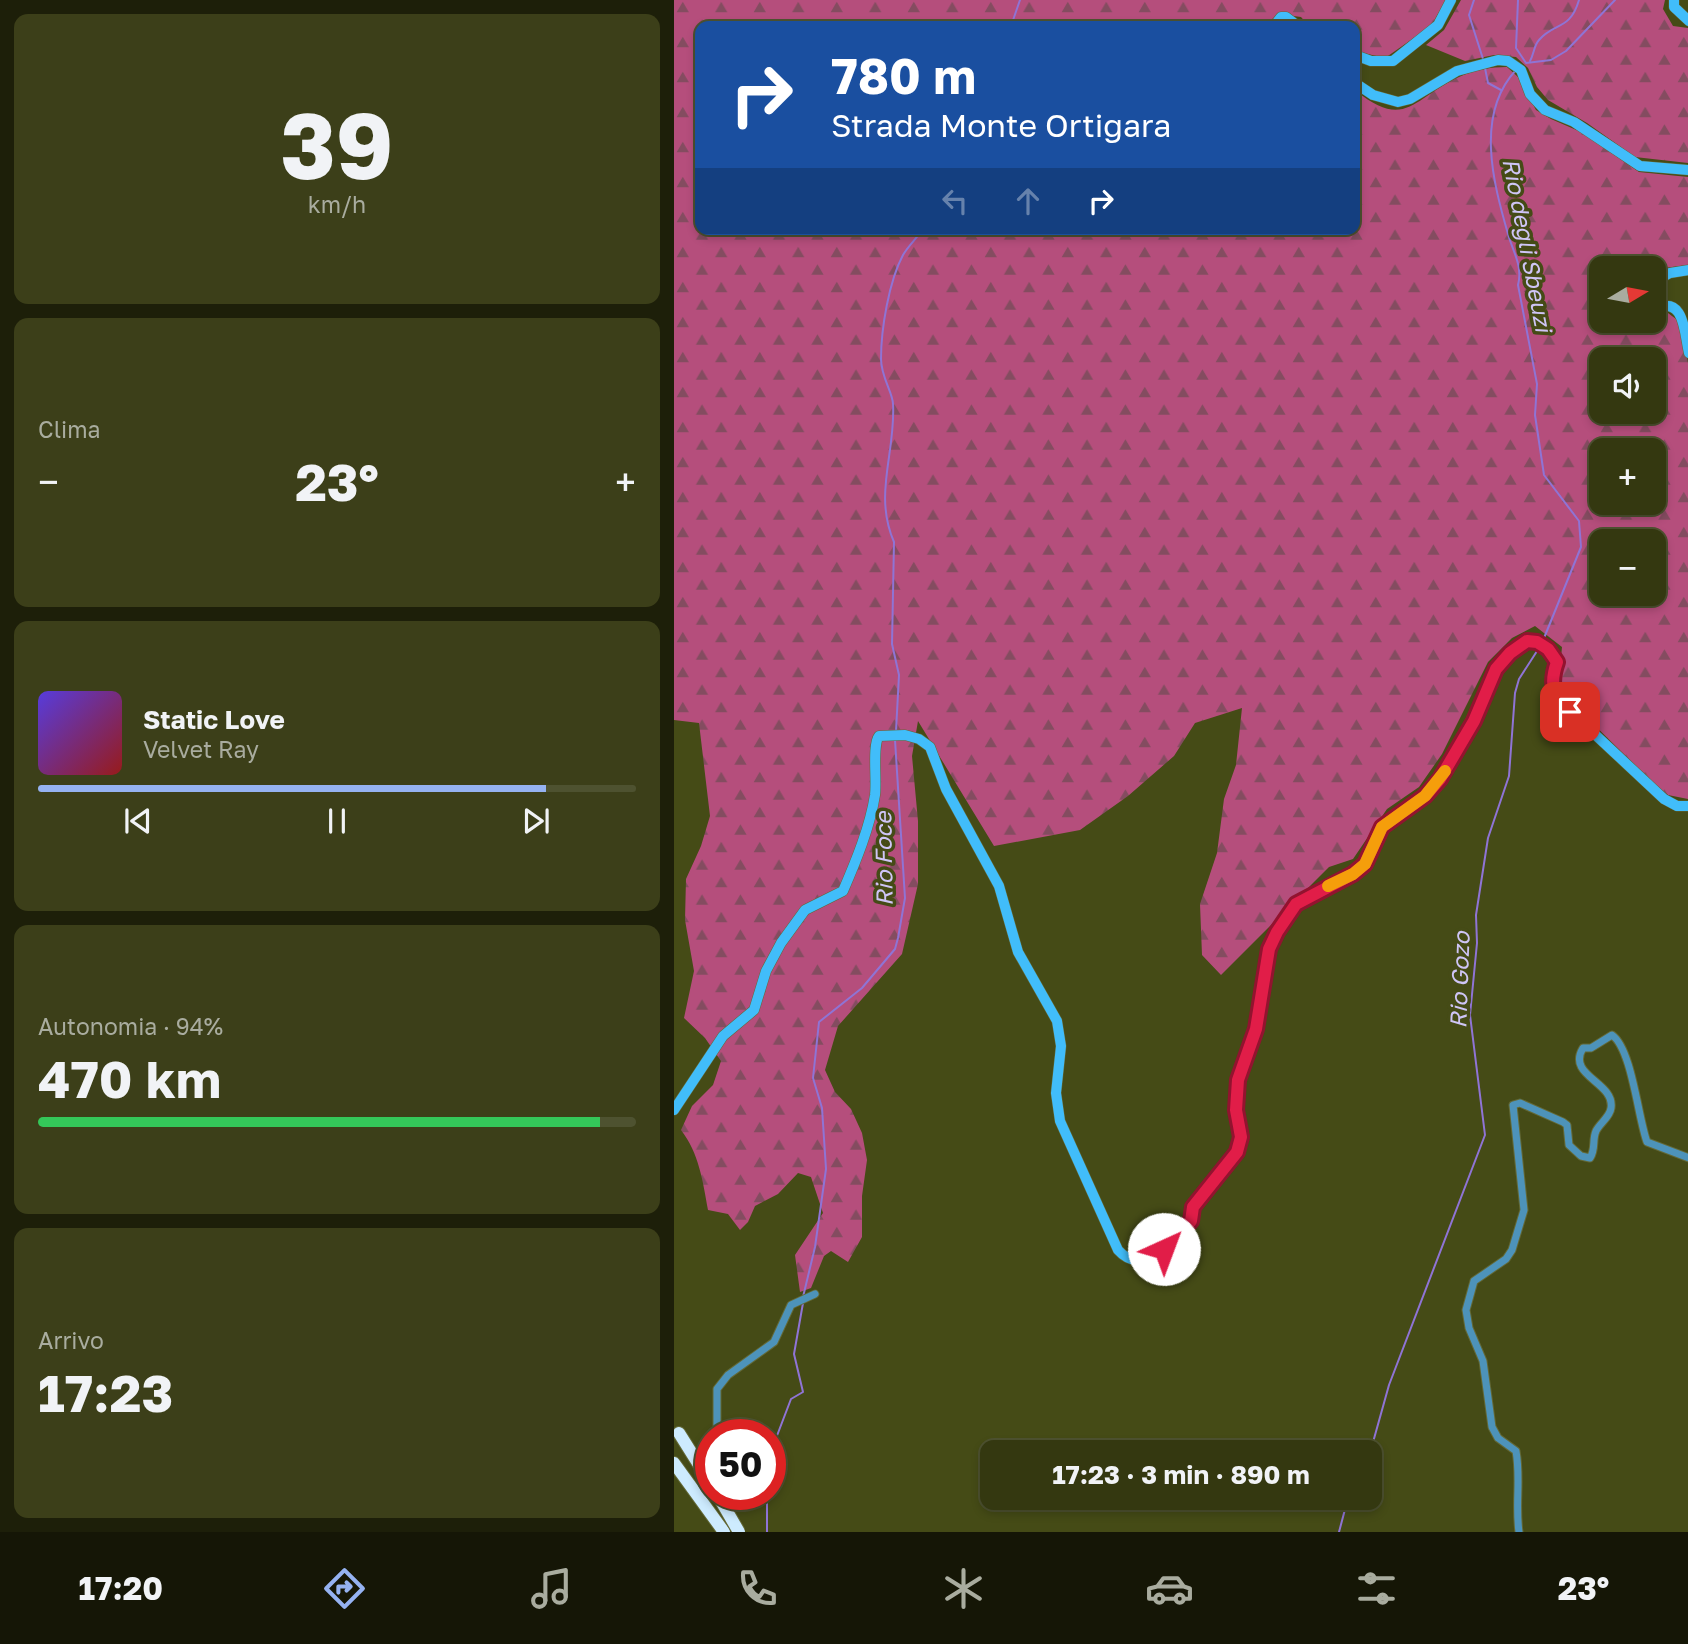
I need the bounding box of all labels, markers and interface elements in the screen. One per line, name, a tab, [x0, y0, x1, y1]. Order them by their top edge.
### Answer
text: 780 m	[831, 46, 976, 105]
icon: right	[716, 49, 807, 140]
text: 39	[280, 90, 394, 199]
text: Strada Monte Ortigara	[831, 106, 1171, 144]
water label: Rio degli Sbeuzi	[1497, 156, 1559, 337]
icon: left	[936, 182, 974, 220]
icon: ahead	[1009, 182, 1047, 220]
icon: right	[1082, 182, 1120, 220]
text: km/h	[308, 190, 366, 218]
north arrow	[1589, 256, 1666, 332]
map controls	[1589, 256, 1666, 606]
button: sound	[1589, 347, 1666, 424]
text: Clima	[38, 415, 101, 443]
button: +	[1589, 438, 1666, 515]
text: 23°	[295, 450, 379, 512]
text: −	[38, 459, 59, 504]
text: +	[615, 459, 636, 504]
button: −	[1589, 529, 1666, 606]
pin	[1540, 682, 1600, 742]
icon: arrive	[1551, 693, 1589, 731]
text: Static Love	[143, 704, 285, 735]
text: Velvet Ray	[143, 735, 259, 763]
icon: previous	[119, 802, 157, 840]
icon: pause	[318, 802, 356, 840]
icon: next	[517, 802, 555, 840]
water label: Rio Foce	[868, 810, 898, 906]
water label: Rio Gozo	[1443, 930, 1475, 1029]
text: Autonomia · 94%	[38, 1012, 223, 1040]
text: 470 km	[38, 1047, 221, 1109]
position arrow	[1127, 1212, 1201, 1286]
text: Arrivo	[38, 1326, 104, 1354]
text: 17:23	[38, 1361, 173, 1423]
speed limit sign: 50	[695, 1419, 786, 1510]
text: 17:23 · 3 min · 890 m	[1052, 1459, 1310, 1490]
icon: directions	[320, 1564, 369, 1613]
icon: music	[527, 1564, 576, 1613]
icon: phone	[733, 1564, 782, 1613]
icon: climate	[939, 1564, 988, 1613]
icon: car	[1145, 1564, 1194, 1613]
icon: filters	[1352, 1564, 1401, 1613]
text: 17:20	[79, 1569, 163, 1607]
text: 23°	[1558, 1569, 1609, 1607]

